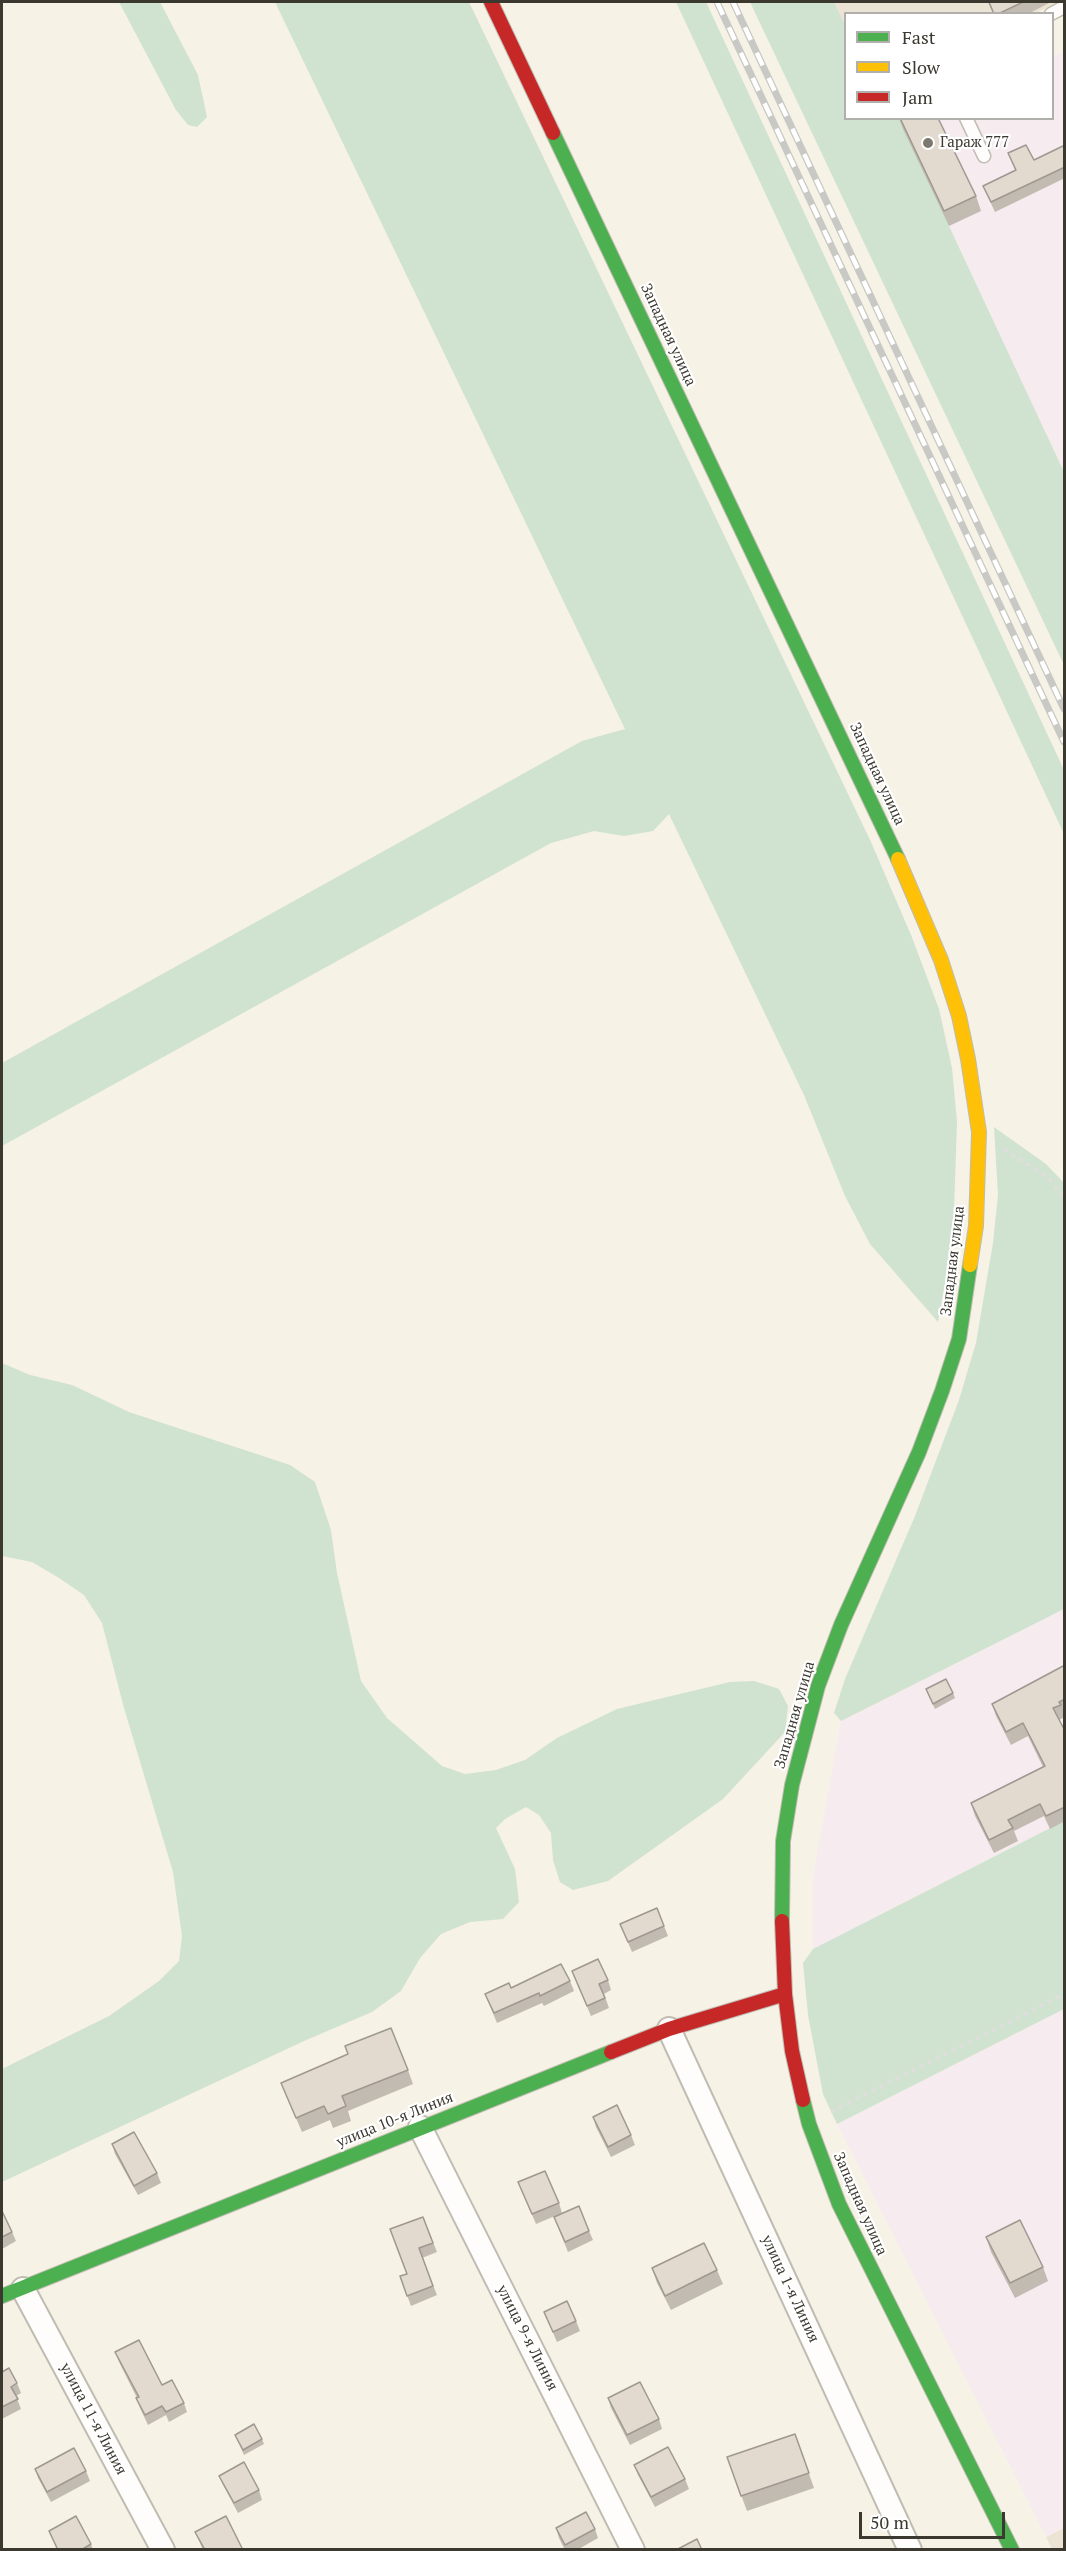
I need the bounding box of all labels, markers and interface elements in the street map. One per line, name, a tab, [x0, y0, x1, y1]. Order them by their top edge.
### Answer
legend	[844, 12, 1054, 120]
text: Fast	[902, 25, 935, 49]
text: Slow	[902, 55, 940, 79]
text: Jam	[902, 85, 933, 109]
place label: Гараж 777	[940, 134, 1009, 152]
marker: Гараж 777	[921, 136, 935, 150]
street label: Западная улица	[636, 281, 700, 389]
street label: Западная улица	[845, 720, 909, 828]
street label: Западная улица	[937, 1205, 969, 1317]
street label: Западная улица	[771, 1659, 819, 1771]
street label: улица 10-я Линия	[334, 2088, 456, 2152]
street label: Западная улица	[829, 2150, 891, 2258]
street label: улица 1-я Линия	[757, 2233, 823, 2345]
street label: улица 9-я Линия	[493, 2282, 561, 2394]
street label: улица 11-я Линия	[56, 2360, 130, 2478]
scale bar	[862, 2500, 1008, 2538]
text: 50 m	[870, 2510, 909, 2534]

